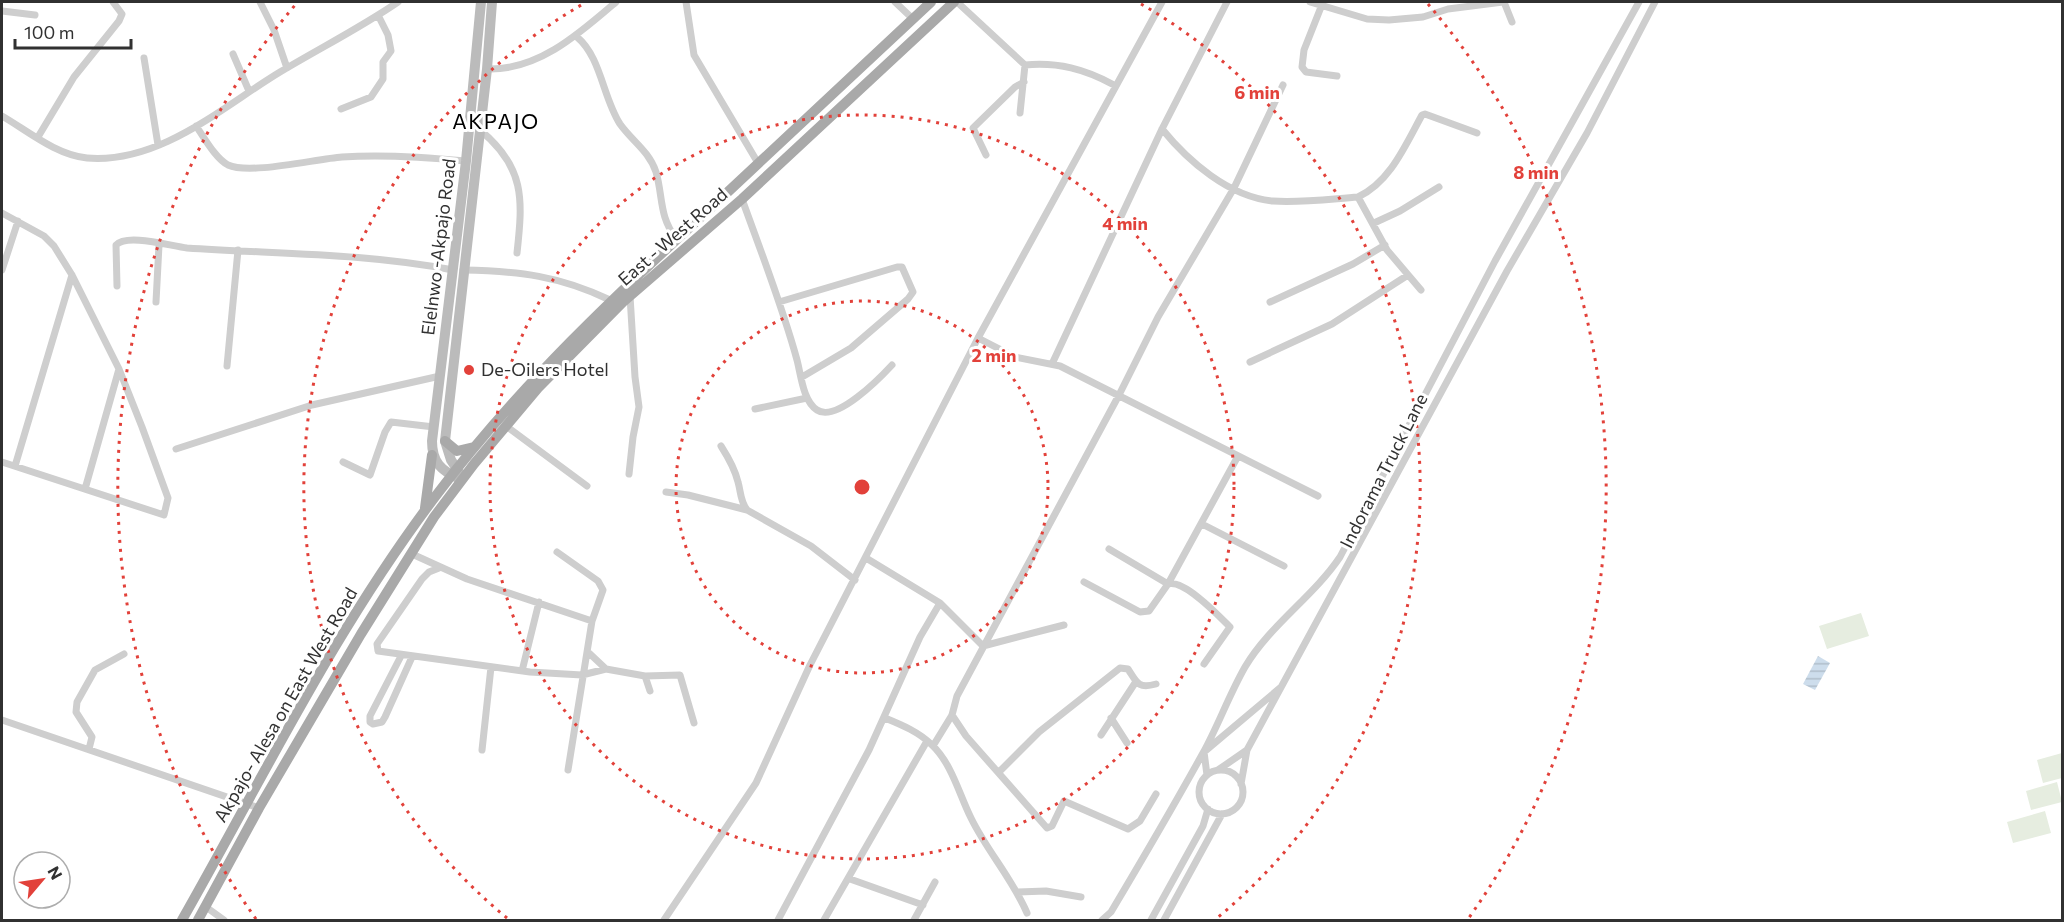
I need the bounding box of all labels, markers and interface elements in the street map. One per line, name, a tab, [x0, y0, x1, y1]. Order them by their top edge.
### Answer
scale bar	[15, 12, 130, 50]
text: 100 m	[24, 21, 74, 43]
text: 6 min	[1234, 81, 1280, 103]
district label: AKPAJO	[452, 108, 540, 133]
street label: Elelnwo -Akpajo Road	[416, 157, 460, 337]
text: 8 min	[1513, 161, 1559, 183]
street label: East - West Road	[613, 183, 732, 290]
text: 4 min	[1102, 212, 1148, 234]
text: 2 min	[972, 344, 1016, 366]
place label: De-Oilers Hotel	[481, 358, 609, 380]
marker: De-Oilers Hotel	[462, 363, 476, 377]
street label: Indorama Truck Lane	[1335, 390, 1432, 551]
centre of rings	[852, 477, 872, 497]
street label: Akpajo- Alesa on East West Road	[209, 583, 362, 826]
north arrow	[12, 850, 72, 910]
text: N	[44, 863, 67, 882]

